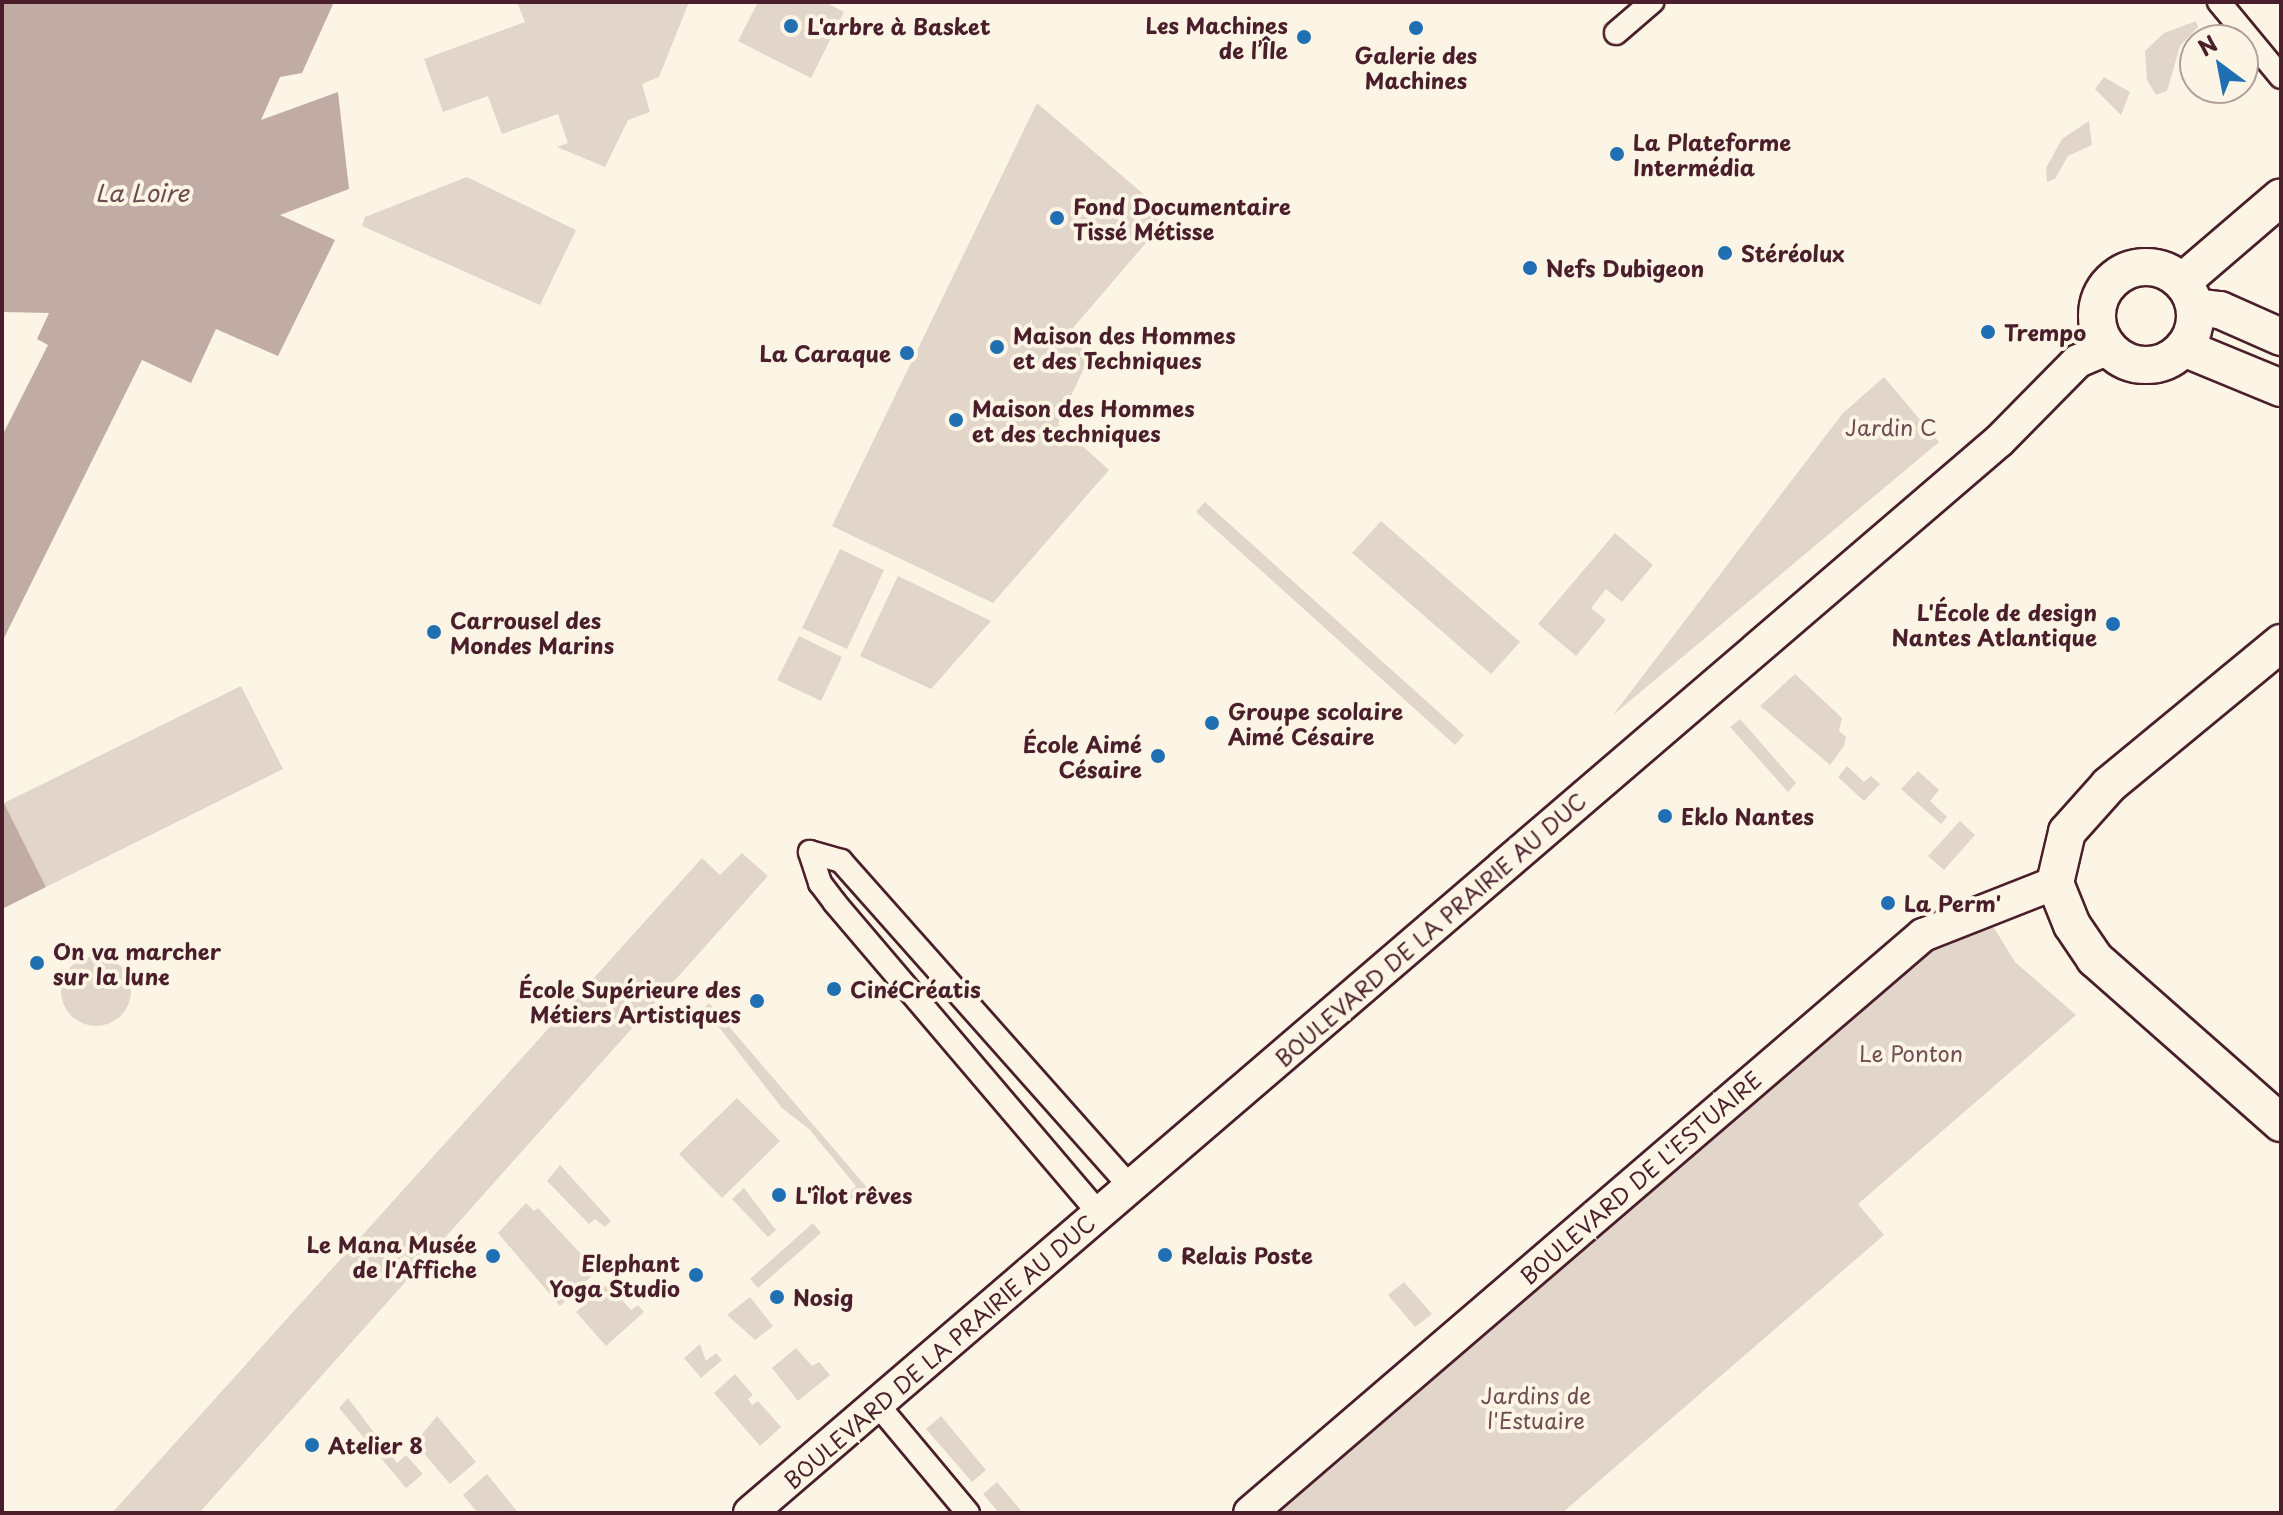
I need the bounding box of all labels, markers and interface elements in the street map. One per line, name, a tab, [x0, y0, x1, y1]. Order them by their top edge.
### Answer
place label: Les Machines de l’Île	[1143, 11, 1288, 62]
place label: L'arbre à Basket	[807, 13, 992, 39]
marker: L'arbre à Basket	[782, 17, 800, 35]
marker: Galerie des Machines	[1407, 19, 1425, 37]
north arrow	[2179, 24, 2259, 104]
text: N	[2191, 26, 2223, 64]
marker: Les Machines de l’Île	[1295, 28, 1313, 46]
place label: Galerie des Machines	[1354, 41, 1478, 92]
place label: La Plateforme Intermédia	[1633, 128, 1791, 180]
marker: La Plateforme Intermédia	[1608, 145, 1626, 163]
water label: La Loire	[96, 179, 188, 207]
place label: Fond Documentaire Tissé Métisse	[1073, 192, 1291, 244]
marker: Fond Documentaire Tissé Métisse	[1048, 209, 1066, 227]
place label: Stéréolux	[1741, 240, 1845, 266]
marker: Stéréolux	[1716, 244, 1734, 262]
place label: Nefs Dubigeon	[1546, 255, 1705, 281]
marker: Nefs Dubigeon	[1521, 259, 1539, 277]
place label: Trempo	[2004, 319, 2086, 345]
place label: Maison des Hommes et des Techniques	[1013, 321, 1237, 372]
marker: Trempo	[1979, 323, 1997, 341]
marker: Maison des Hommes et des Techniques	[988, 338, 1006, 356]
place label: La Caraque	[760, 340, 891, 366]
marker: La Caraque	[898, 344, 916, 362]
place label: Maison des Hommes et des techniques	[972, 394, 1196, 446]
marker: Maison des Hommes et des techniques	[947, 411, 965, 429]
park label: Jardin C	[1845, 414, 1937, 440]
place label: L'École de design Nantes Atlantique	[1891, 598, 2097, 650]
place label: Carrousel des Mondes Marins	[450, 606, 616, 658]
marker: L'École de design Nantes Atlantique	[2104, 615, 2122, 633]
marker: Carrousel des Mondes Marins	[425, 623, 443, 641]
place label: Groupe scolaire Aimé Césaire	[1228, 697, 1402, 748]
marker: Groupe scolaire Aimé Césaire	[1203, 714, 1221, 732]
place label: École Aimé Césaire	[1021, 730, 1142, 782]
marker: École Aimé Césaire	[1149, 747, 1167, 765]
street label: BOULEVARD DE LA PRAIRIE AU DUC	[1268, 785, 1592, 1073]
place label: Eklo Nantes	[1681, 803, 1815, 829]
marker: Eklo Nantes	[1656, 807, 1674, 825]
place label: La Perm'	[1904, 890, 2002, 916]
marker: La Perm'	[1879, 894, 1897, 912]
place label: On va marcher sur la lune	[53, 937, 221, 988]
marker: On va marcher sur la lune	[28, 954, 46, 972]
place label: École Supérieure des Métiers Artistiques	[516, 975, 741, 1026]
place label: CinéCréatis	[850, 976, 981, 1002]
marker: CinéCréatis	[825, 980, 843, 998]
marker: École Supérieure des Métiers Artistiques	[748, 992, 766, 1010]
park label: Le Ponton	[1859, 1040, 1963, 1066]
street label: BOULEVARD DE L'ESTUAIRE	[1513, 1065, 1767, 1289]
place label: L'îlot rêves	[795, 1182, 914, 1208]
marker: L'îlot rêves	[770, 1186, 788, 1204]
street label: BOULEVARD DE LA PRAIRIE AU DUC	[777, 1207, 1101, 1495]
place label: Le Mana Musée de l'Affiche	[307, 1230, 477, 1282]
place label: Relais Poste	[1181, 1242, 1312, 1268]
marker: Relais Poste	[1156, 1246, 1174, 1264]
marker: Le Mana Musée de l'Affiche	[484, 1247, 502, 1265]
place label: Elephant Yoga Studio	[550, 1249, 680, 1300]
marker: Elephant Yoga Studio	[687, 1266, 705, 1284]
place label: Nosig	[793, 1284, 853, 1310]
marker: Nosig	[768, 1288, 786, 1306]
park label: Jardins de l'Estuaire	[1481, 1381, 1591, 1432]
place label: Atelier 8	[328, 1432, 424, 1458]
marker: Atelier 8	[303, 1436, 321, 1454]

